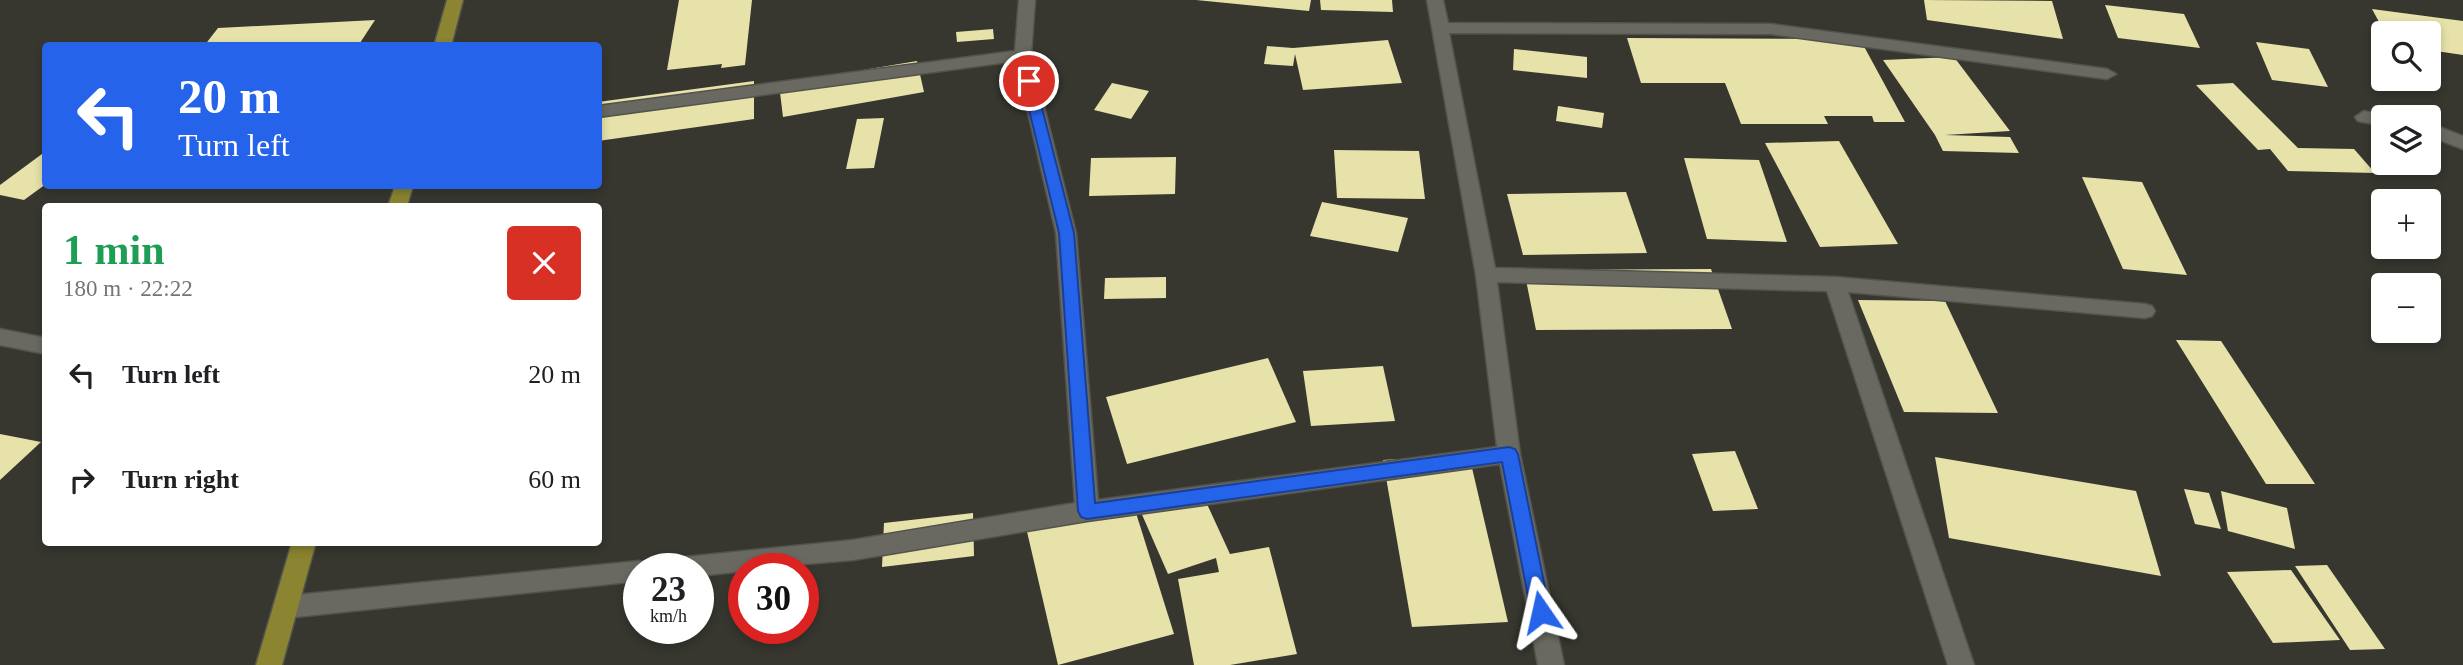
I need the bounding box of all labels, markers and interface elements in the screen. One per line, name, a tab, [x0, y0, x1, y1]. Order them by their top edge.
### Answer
map controls	[2371, 21, 2441, 343]
button: search	[2371, 21, 2441, 91]
pin	[999, 51, 1059, 111]
icon: arrive	[1010, 62, 1048, 100]
text: 20 m	[178, 69, 280, 124]
icon: left	[63, 70, 154, 161]
button: layers	[2371, 105, 2441, 175]
text: Turn left	[178, 127, 290, 163]
button: +	[2371, 189, 2441, 259]
button: close	[507, 226, 581, 300]
text: 1 min	[63, 227, 165, 273]
button: −	[2371, 273, 2441, 343]
text: 180 m · 22:22	[63, 276, 193, 301]
icon: left	[63, 356, 101, 394]
text: Turn left	[122, 360, 220, 389]
text: 20 m	[528, 360, 581, 389]
icon: right	[63, 461, 101, 499]
text: Turn right	[122, 465, 239, 494]
text: 60 m	[528, 465, 581, 494]
speed limit sign: 30	[728, 553, 819, 644]
text: 23	[651, 570, 686, 609]
position arrow	[1504, 575, 1578, 649]
text: km/h	[650, 606, 687, 626]

